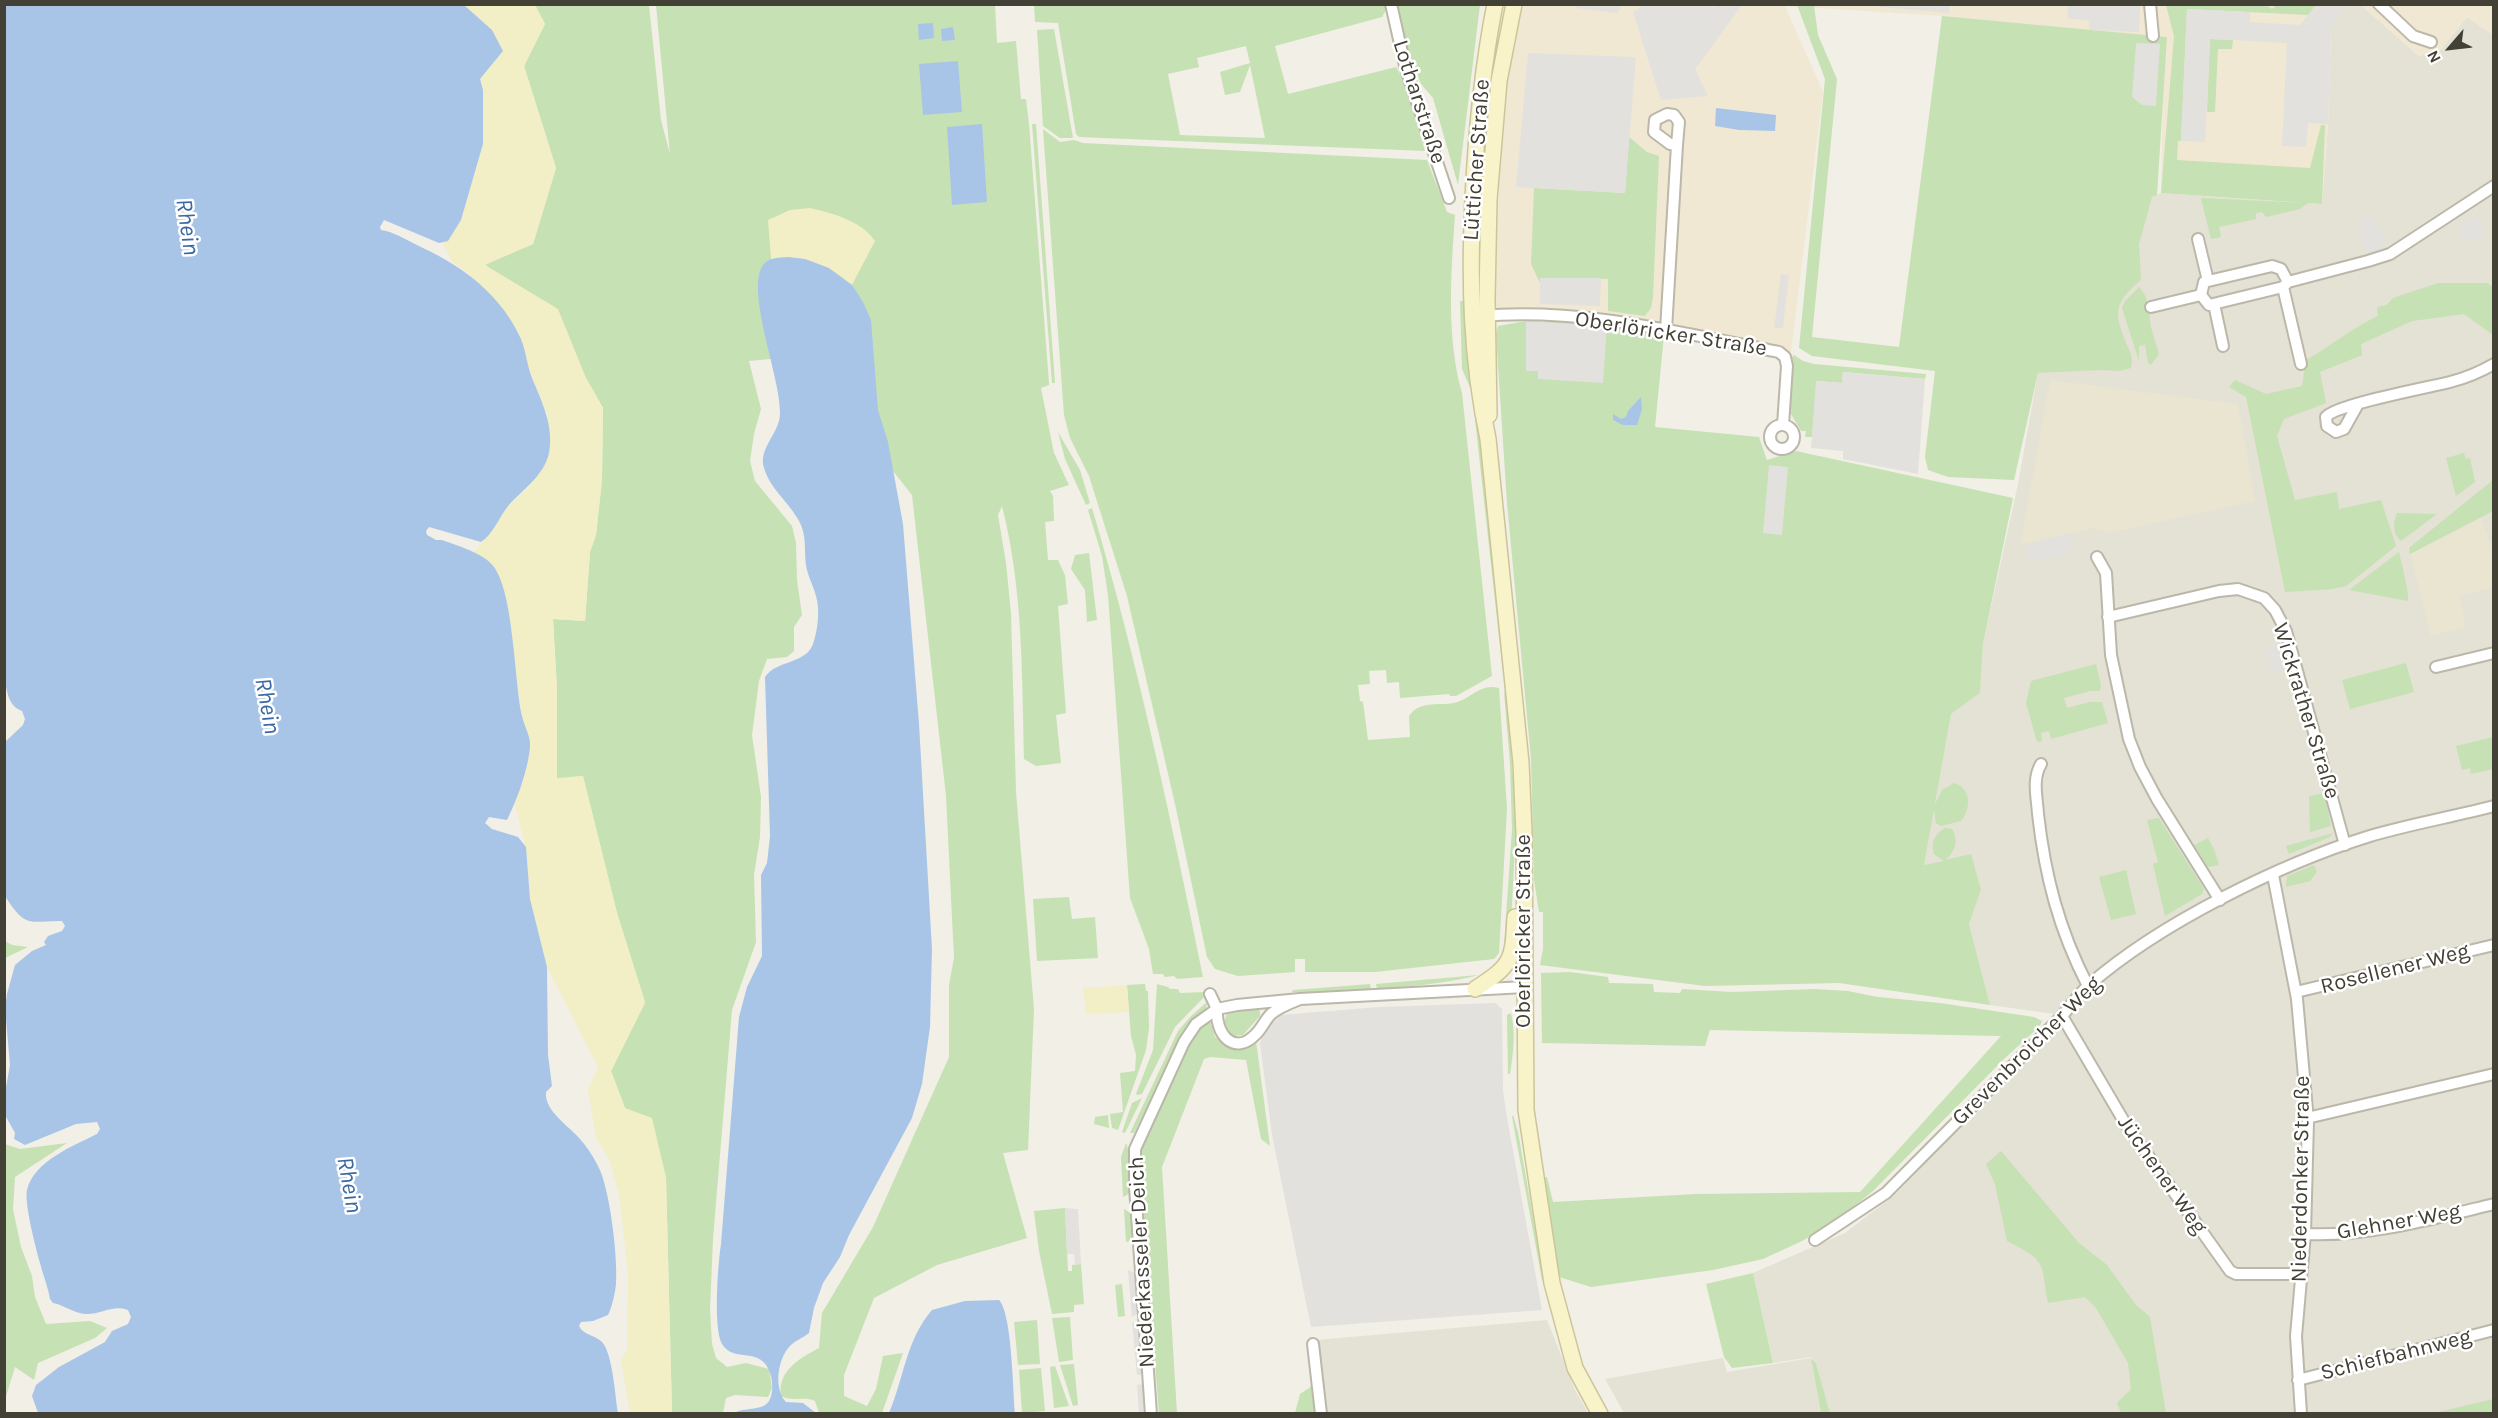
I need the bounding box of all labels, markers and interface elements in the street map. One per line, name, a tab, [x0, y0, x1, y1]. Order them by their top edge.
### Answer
north arrow	[2420, 18, 2480, 78]
street label: Lotharstraße	[1387, 37, 1451, 167]
text: N	[2423, 47, 2445, 66]
street label: Lütticher Straße	[1458, 78, 1496, 242]
water label: Rhein	[169, 197, 205, 257]
street label: Oberlöricker Straße	[1573, 306, 1769, 362]
street label: Wickrather Straße	[2267, 620, 2345, 802]
water label: Rhein	[248, 675, 286, 737]
street label: Oberlöricker Straße	[1511, 834, 1537, 1028]
street label: Rosellener Weg	[2318, 938, 2472, 1000]
street label: Grevenbroicher Weg	[1947, 971, 2107, 1131]
street label: Niederdonker Straße	[2286, 1075, 2316, 1283]
street label: Jüchener Weg	[2111, 1111, 2213, 1239]
water label: Rhein	[330, 1154, 368, 1216]
street label: Niederkasseler Deich	[1123, 1156, 1161, 1368]
street label: Glehner Weg	[2335, 1198, 2463, 1246]
street label: Schiefbahnweg	[2318, 1323, 2474, 1387]

